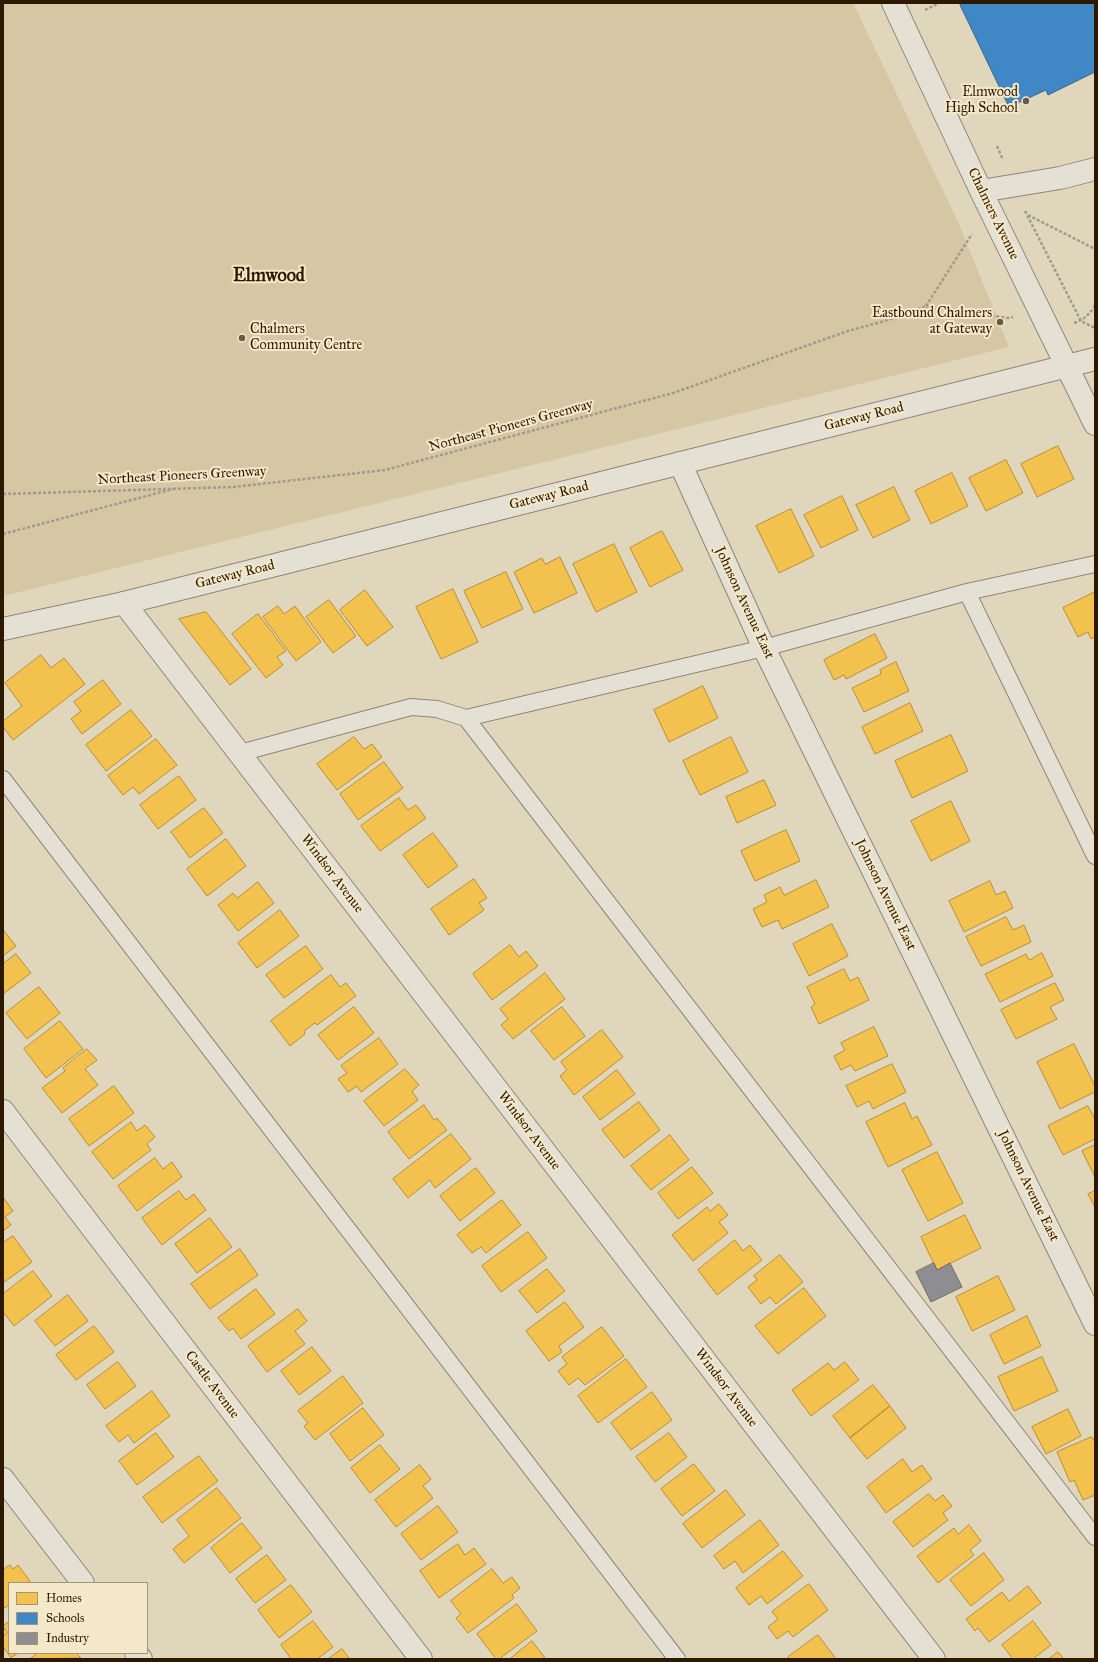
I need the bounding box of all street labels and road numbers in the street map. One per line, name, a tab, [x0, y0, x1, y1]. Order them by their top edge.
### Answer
street label: Chalmers Avenue	[964, 165, 1022, 263]
street label: Northeast Pioneers Greenway	[427, 396, 595, 456]
street label: Gateway Road	[823, 399, 905, 435]
street label: Northeast Pioneers Greenway	[97, 463, 267, 489]
street label: Gateway Road	[508, 478, 590, 514]
street label: Johnson Avenue East	[711, 544, 777, 662]
street label: Gateway Road	[194, 557, 276, 593]
street label: Windsor Avenue	[297, 831, 367, 917]
street label: Johnson Avenue East	[851, 837, 919, 953]
street label: Windsor Avenue	[494, 1088, 564, 1174]
street label: Johnson Avenue East	[994, 1128, 1062, 1244]
street label: Windsor Avenue	[691, 1345, 761, 1431]
street label: Castle Avenue	[181, 1348, 243, 1422]

